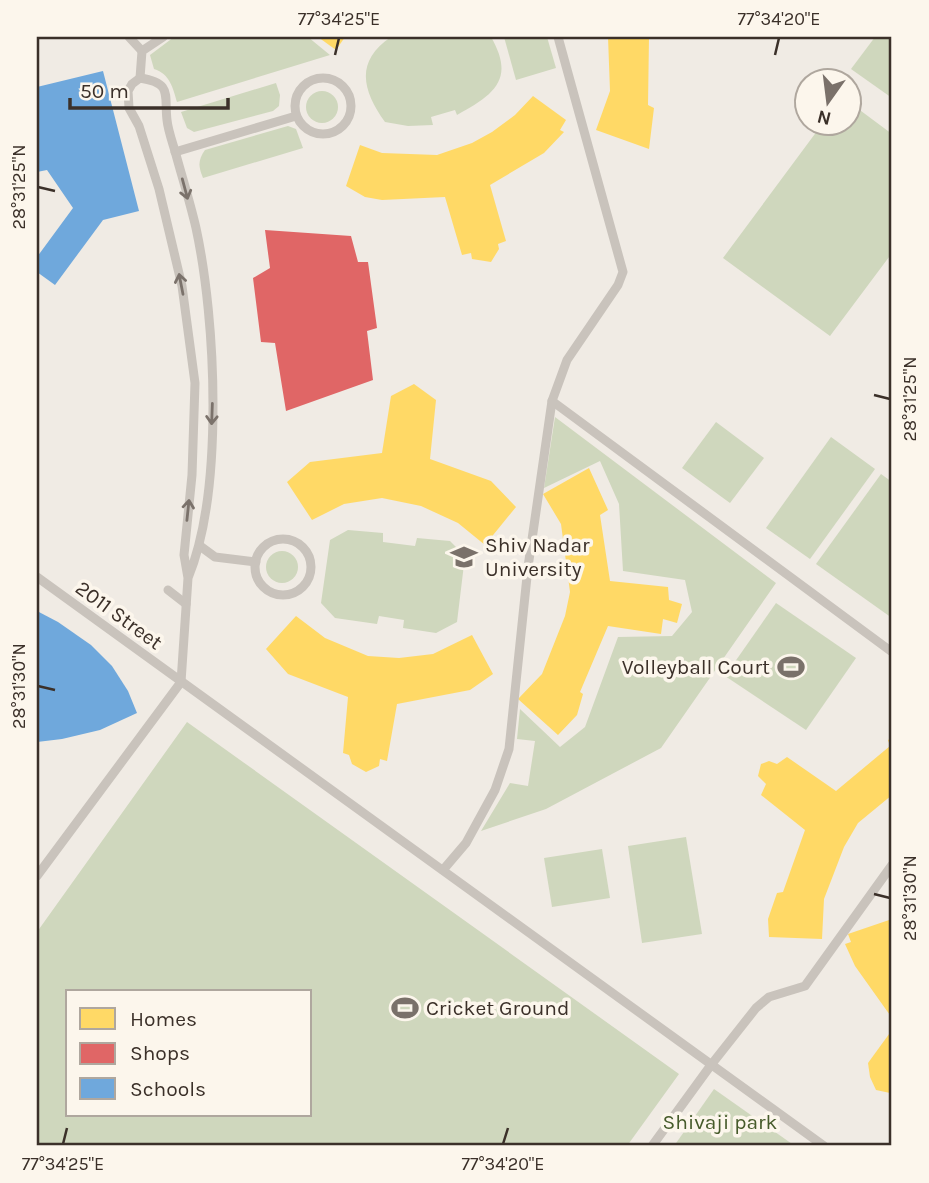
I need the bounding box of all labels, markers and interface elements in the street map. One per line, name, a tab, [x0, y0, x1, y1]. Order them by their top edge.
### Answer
text: 77°34'25"E	[298, 8, 380, 30]
text: 77°34'20"E	[738, 8, 820, 30]
scale bar	[70, 66, 228, 110]
north arrow	[792, 66, 862, 136]
text: 50 m	[80, 79, 129, 103]
text: N	[815, 105, 833, 130]
text: 28°31'25"N	[8, 144, 30, 230]
one-way arrow	[179, 177, 192, 200]
one-way arrow	[174, 273, 188, 296]
text: 28°31'25"N	[899, 356, 921, 442]
one-way arrow	[205, 402, 218, 425]
one-way arrow	[182, 500, 195, 522]
place label: Shiv Nadar University	[485, 533, 590, 581]
school or university icon: Shiv Nadar University	[449, 542, 479, 572]
street label: 2011 Street	[71, 576, 167, 654]
text: 28°31'30"N	[8, 643, 30, 729]
sports icon: Volleyball Court	[776, 652, 806, 682]
place label: Volleyball Court	[622, 655, 770, 679]
text: 28°31'30"N	[899, 855, 921, 941]
legend	[66, 990, 312, 1116]
sports icon: Cricket Ground	[390, 993, 420, 1023]
place label: Cricket Ground	[426, 996, 569, 1020]
text: Homes	[130, 1007, 197, 1031]
text: Shops	[130, 1041, 190, 1065]
text: Schools	[130, 1077, 206, 1101]
park label: Shivaji park	[663, 1110, 778, 1134]
text: 77°34'25"E	[22, 1153, 104, 1175]
text: 77°34'20"E	[462, 1153, 544, 1175]

